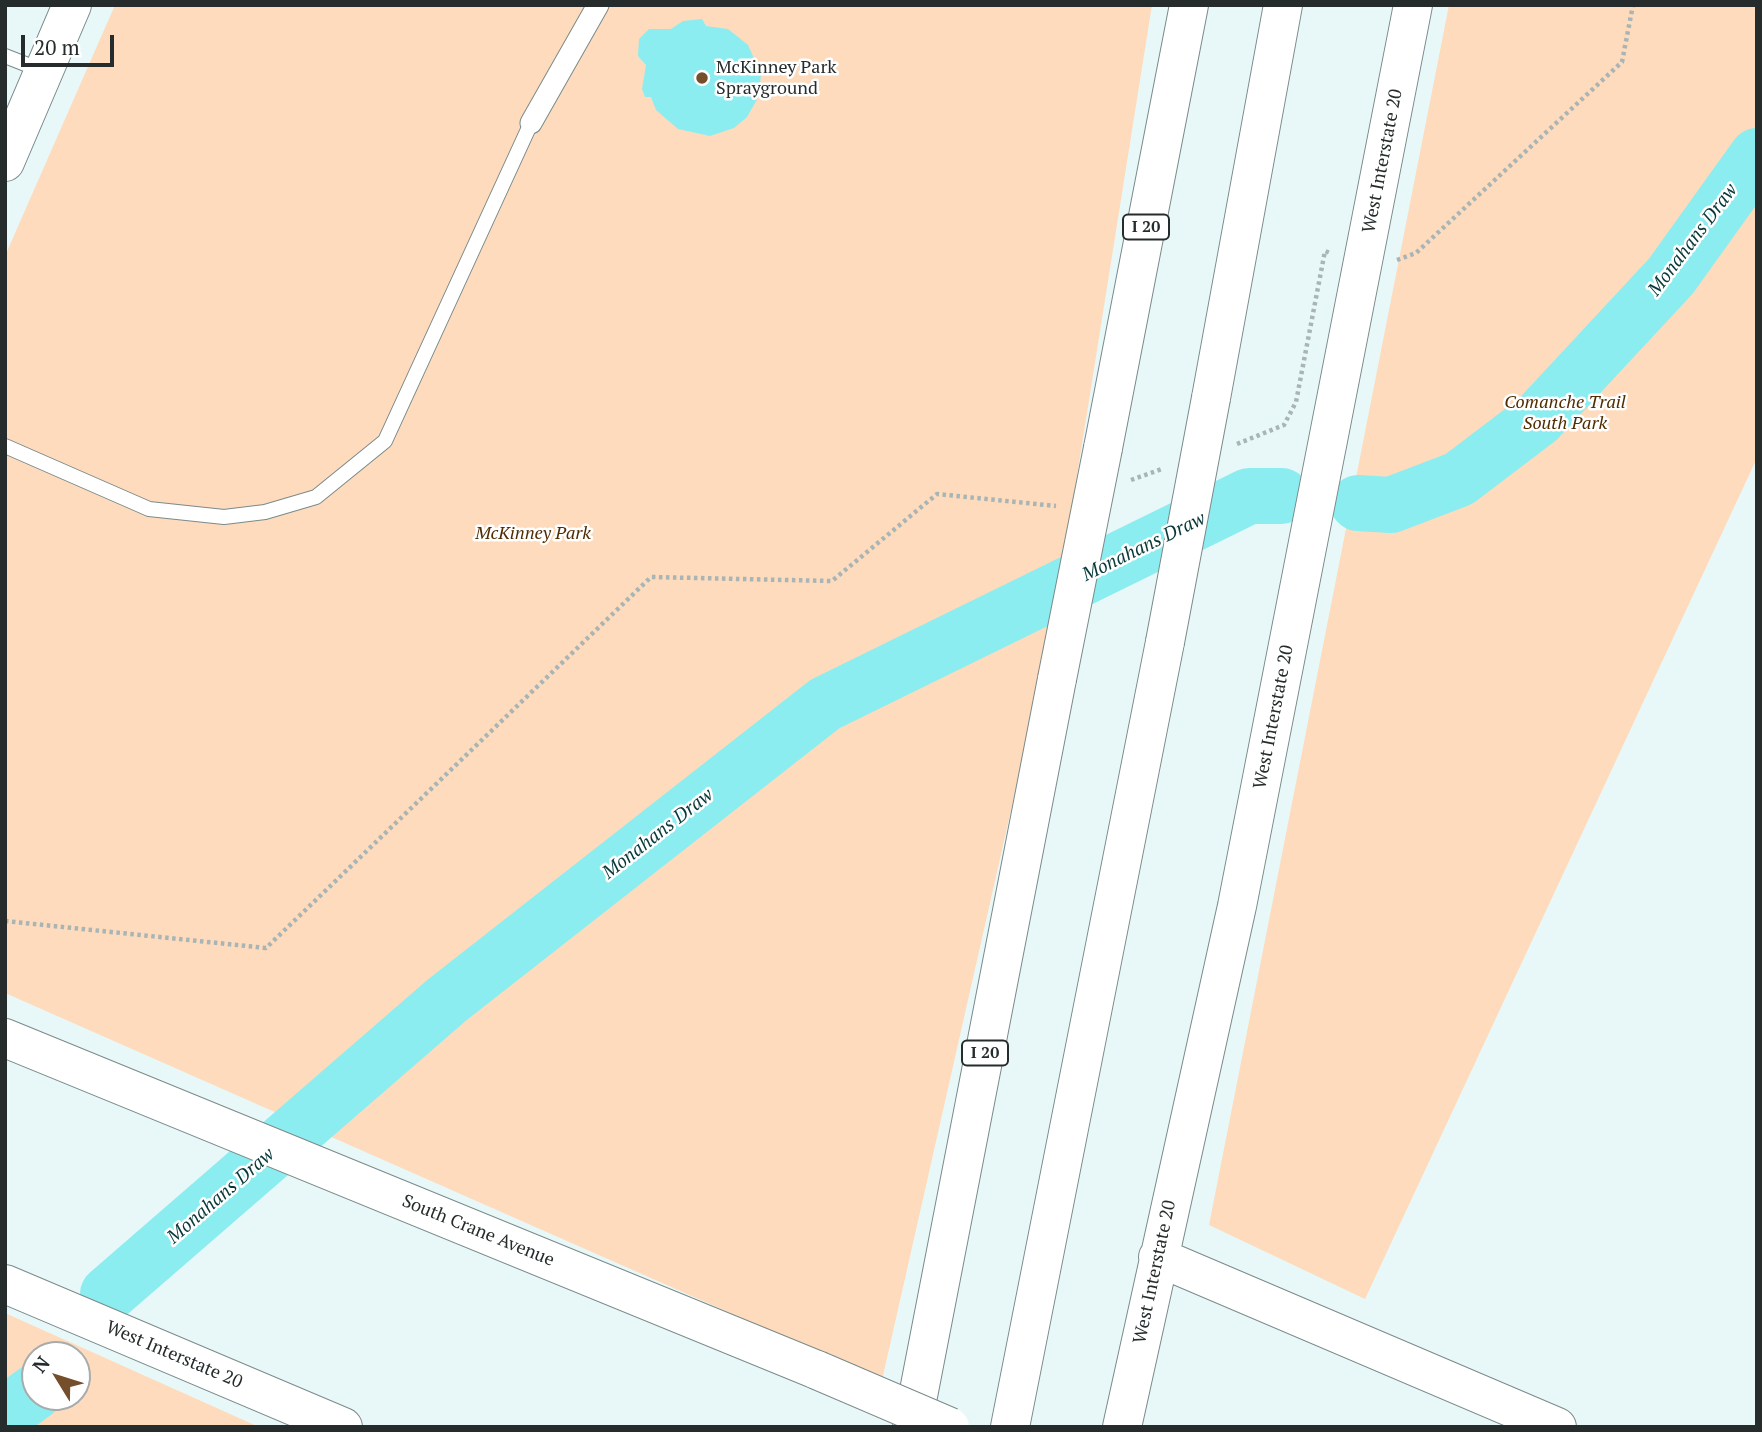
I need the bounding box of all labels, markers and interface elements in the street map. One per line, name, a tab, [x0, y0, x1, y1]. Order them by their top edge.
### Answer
scale bar	[24, 21, 117, 65]
text: 20 m	[34, 33, 80, 61]
place label: McKinney Park Sprayground	[716, 57, 837, 100]
marker: McKinney Park Sprayground	[694, 70, 710, 86]
street label: West Interstate 20	[1358, 87, 1408, 235]
water label: Monahans Draw	[1643, 179, 1743, 301]
road number: I 20	[1123, 215, 1169, 240]
park label: Comanche Trail South Park	[1504, 392, 1626, 434]
water label: Monahans Draw	[1079, 507, 1209, 587]
park label: McKinney Park	[475, 523, 591, 545]
street label: West Interstate 20	[1249, 643, 1299, 791]
water label: Monahans Draw	[598, 784, 718, 884]
road number: I 20	[962, 1040, 1008, 1065]
water label: Monahans Draw	[163, 1143, 279, 1249]
street label: South Crane Avenue	[399, 1191, 557, 1271]
street label: West Interstate 20	[1129, 1198, 1181, 1346]
street label: West Interstate 20	[103, 1317, 245, 1393]
north arrow	[21, 1341, 91, 1411]
text: N	[26, 1351, 55, 1377]

